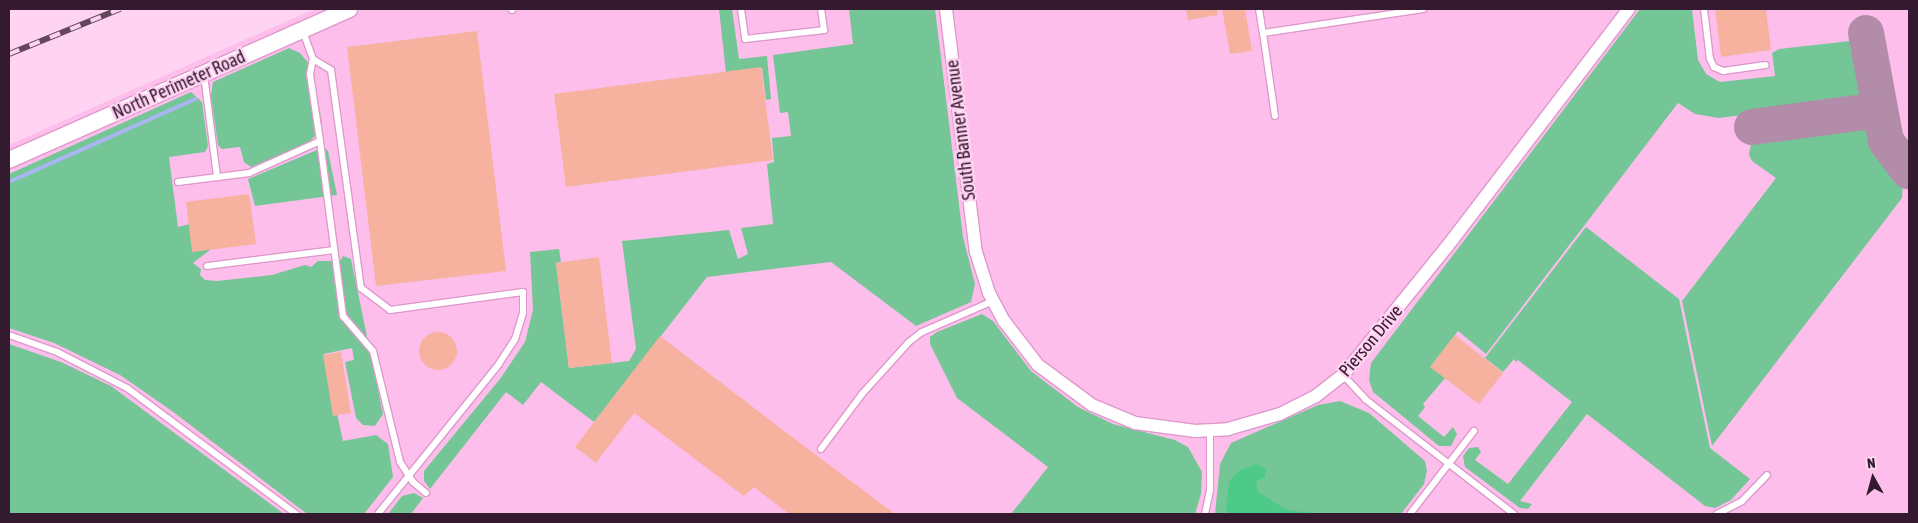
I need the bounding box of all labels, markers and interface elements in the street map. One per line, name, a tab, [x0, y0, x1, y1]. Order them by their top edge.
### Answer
street label: North Perimeter Road	[109, 46, 249, 124]
street label: South Banner Avenue	[942, 59, 980, 201]
street label: Pierson Drive	[1335, 301, 1407, 381]
north arrow	[1848, 453, 1898, 503]
text: N	[1866, 455, 1876, 472]

